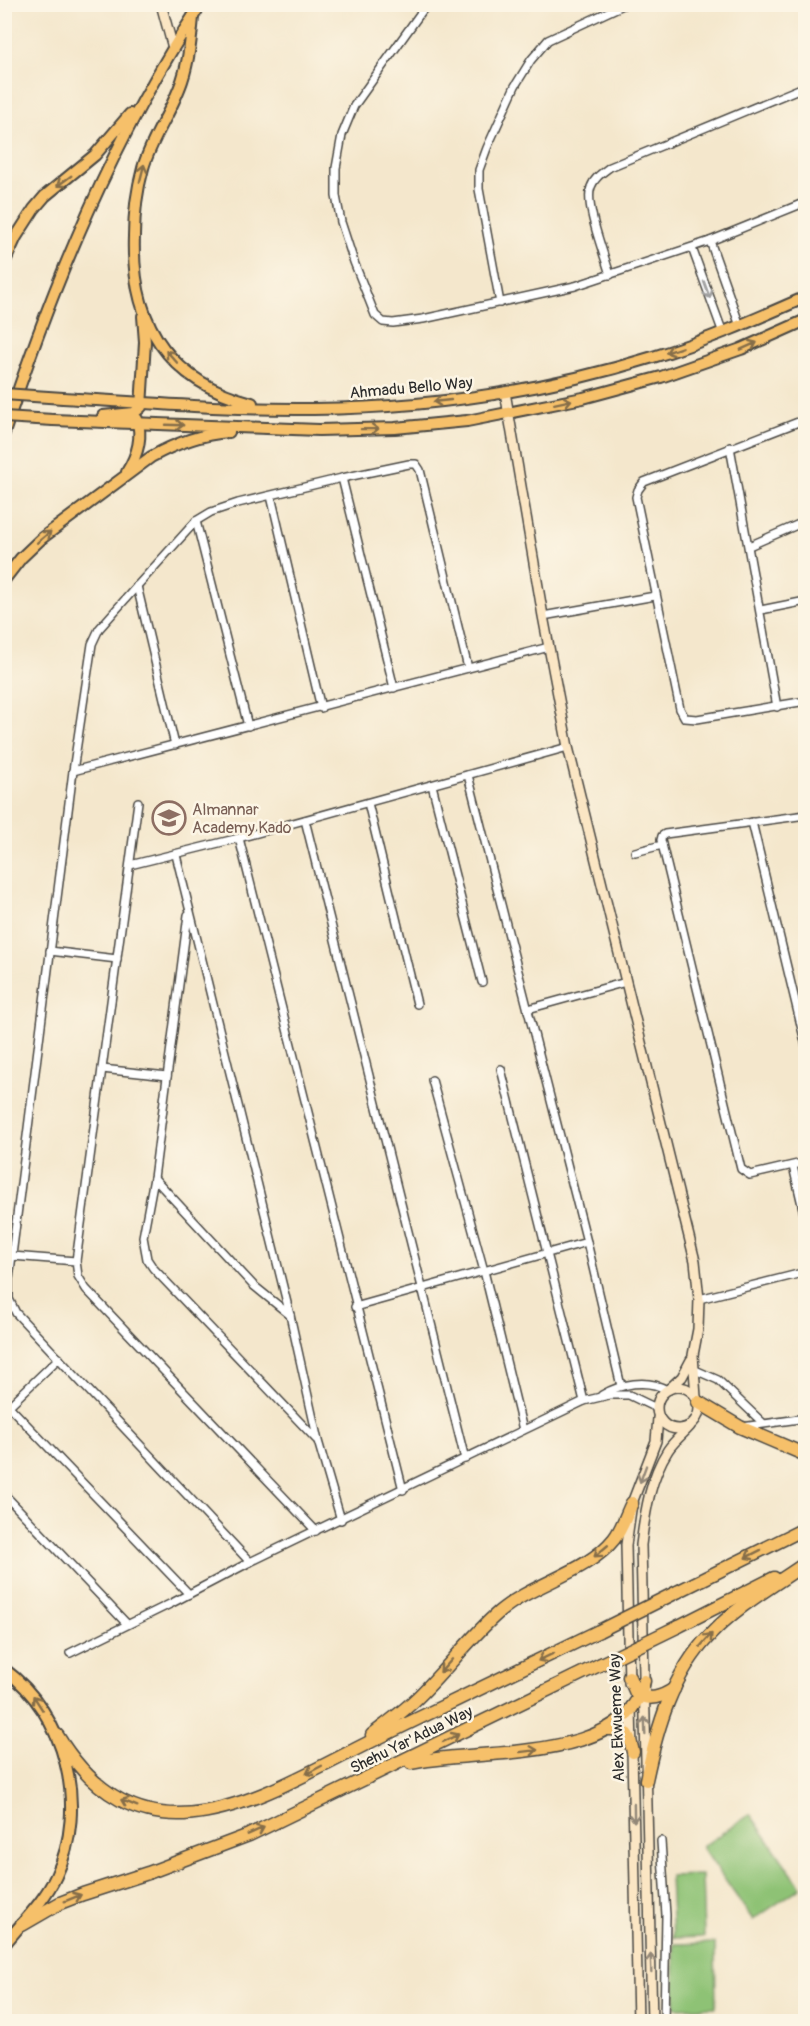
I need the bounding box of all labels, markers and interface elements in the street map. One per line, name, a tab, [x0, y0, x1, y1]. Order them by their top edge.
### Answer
one-way arrow	[137, 164, 149, 183]
one-way arrow	[56, 175, 72, 187]
one-way arrow	[703, 280, 714, 299]
one-way arrow	[740, 339, 758, 350]
one-way arrow	[665, 346, 683, 357]
one-way arrow	[165, 350, 179, 365]
street label: Ahmadu Bello Way	[349, 373, 474, 403]
one-way arrow	[433, 396, 453, 407]
one-way arrow	[553, 396, 572, 408]
one-way arrow	[164, 419, 184, 431]
one-way arrow	[359, 423, 379, 435]
one-way arrow	[36, 531, 52, 544]
school or university icon: Almannar Academy Kado	[151, 800, 187, 836]
place label: Almannar Academy Kado	[192, 800, 292, 838]
one-way arrow	[636, 1464, 647, 1482]
one-way arrow	[594, 1544, 609, 1558]
one-way arrow	[745, 1548, 763, 1560]
one-way arrow	[699, 1633, 713, 1648]
one-way arrow	[537, 1651, 555, 1663]
street label: Alex Ekwueme Way	[605, 1653, 629, 1783]
one-way arrow	[439, 1658, 453, 1673]
one-way arrow	[32, 1696, 44, 1712]
street label: Shehu Yar'Adua Way	[347, 1702, 476, 1778]
one-way arrow	[639, 1717, 650, 1737]
one-way arrow	[442, 1731, 460, 1743]
one-way arrow	[519, 1746, 538, 1757]
one-way arrow	[306, 1764, 323, 1776]
one-way arrow	[121, 1797, 139, 1808]
one-way arrow	[628, 1803, 640, 1823]
one-way arrow	[247, 1825, 265, 1837]
one-way arrow	[63, 1891, 82, 1902]
one-way arrow	[646, 1954, 657, 1974]

